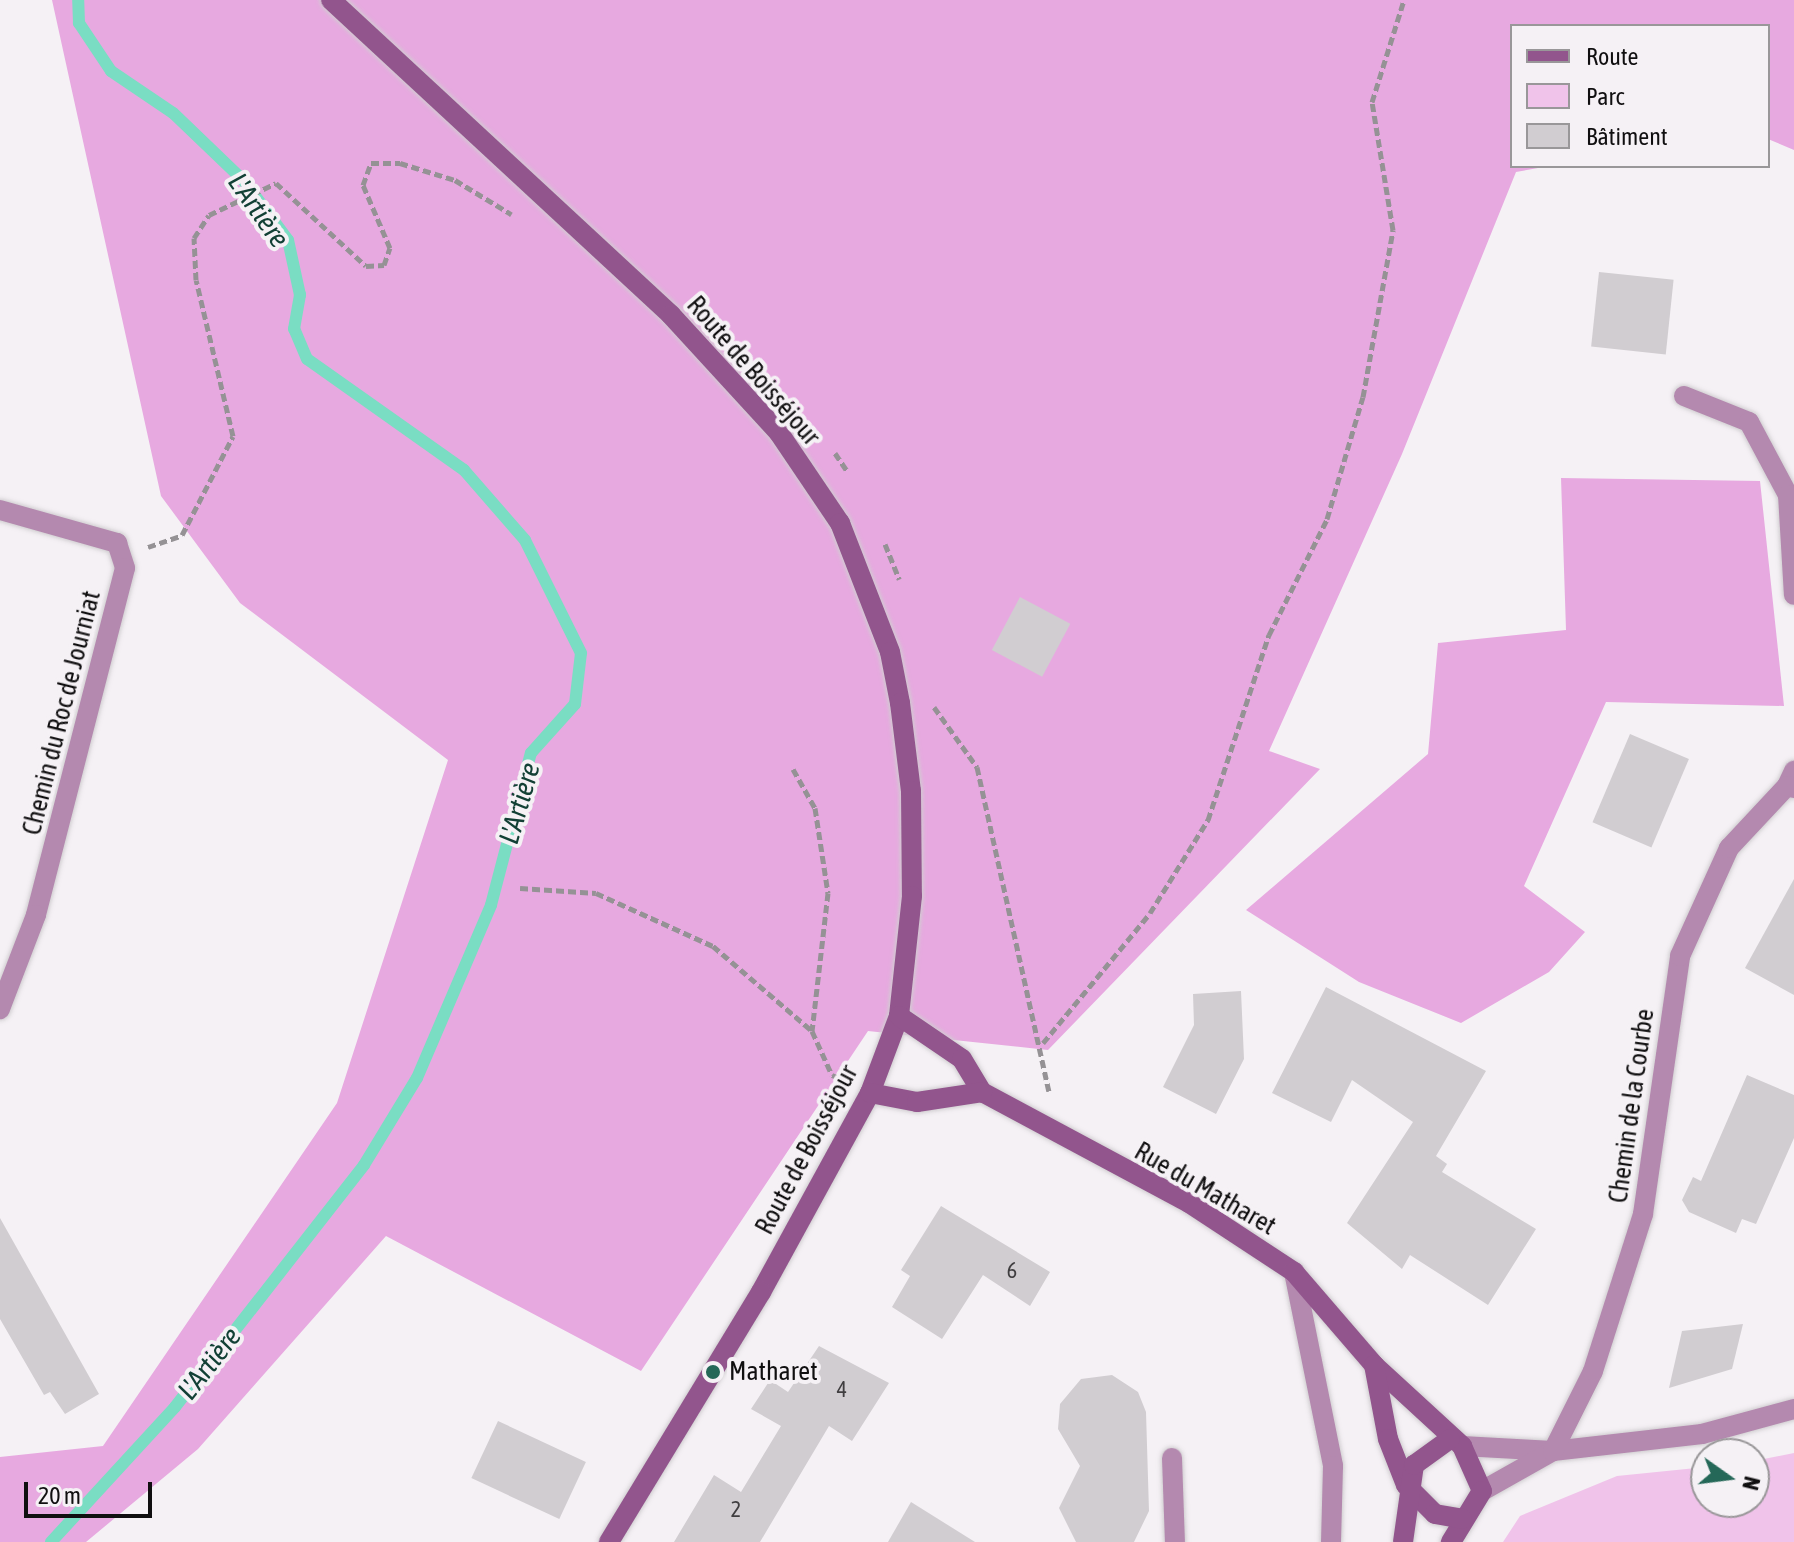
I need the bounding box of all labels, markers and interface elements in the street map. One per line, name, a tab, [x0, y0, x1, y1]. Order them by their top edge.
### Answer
legend	[1510, 24, 1770, 168]
text: Route	[1586, 43, 1638, 70]
text: Parc	[1586, 83, 1624, 110]
text: Bâtiment	[1586, 123, 1668, 150]
water label: L'Artière	[221, 166, 297, 254]
street label: Route de Boisséjour	[680, 290, 826, 452]
street label: Chemin du Roc de Journiat	[17, 588, 107, 838]
water label: L'Artière	[491, 758, 547, 848]
street label: Chemin de la Courbe	[1603, 1007, 1661, 1205]
street label: Route de Boisséjour	[749, 1060, 865, 1240]
street label: Rue du Matharet	[1129, 1136, 1281, 1242]
house number: 6	[1007, 1258, 1017, 1284]
water label: L'Artière	[170, 1320, 248, 1406]
place label: Matharet	[729, 1356, 818, 1388]
marker: Matharet	[704, 1363, 722, 1381]
house number: 4	[837, 1377, 847, 1403]
north arrow	[1690, 1438, 1770, 1518]
scale bar	[28, 1466, 156, 1516]
text: N	[1737, 1474, 1766, 1493]
text: 20 m	[38, 1482, 81, 1509]
house number: 2	[731, 1497, 741, 1523]

